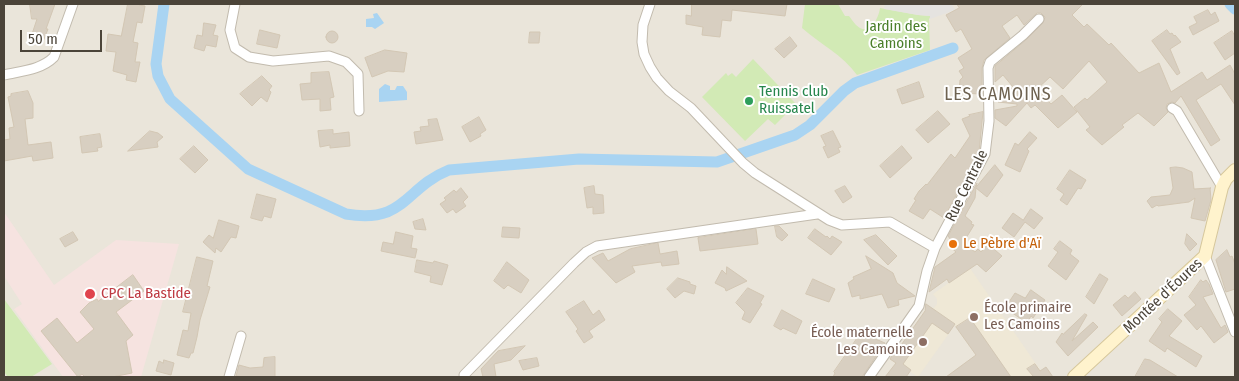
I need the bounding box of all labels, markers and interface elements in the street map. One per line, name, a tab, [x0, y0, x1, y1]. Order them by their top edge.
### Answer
park label: Jardin des Camoins	[865, 18, 927, 53]
scale bar	[22, 20, 105, 52]
text: 50 m	[28, 30, 58, 48]
place label: Tennis club Ruissatel	[759, 83, 828, 118]
district label: LES CAMOINS	[943, 84, 1053, 106]
marker: Tennis club Ruissatel	[743, 95, 755, 107]
street label: Rue Centrale	[942, 147, 992, 225]
place label: Le Pèbre d'Aï	[963, 235, 1041, 253]
marker: Le Pèbre d'Aï	[947, 238, 959, 250]
street label: Montée d'Éoures	[1120, 255, 1206, 337]
place label: CPC La Bastide	[101, 285, 191, 303]
marker: CPC La Bastide	[83, 287, 97, 301]
place label: École primaire Les Camoins	[984, 299, 1071, 334]
marker: École primaire Les Camoins	[968, 311, 980, 323]
place label: École maternelle Les Camoins	[811, 324, 913, 359]
marker: École maternelle Les Camoins	[917, 336, 929, 348]

